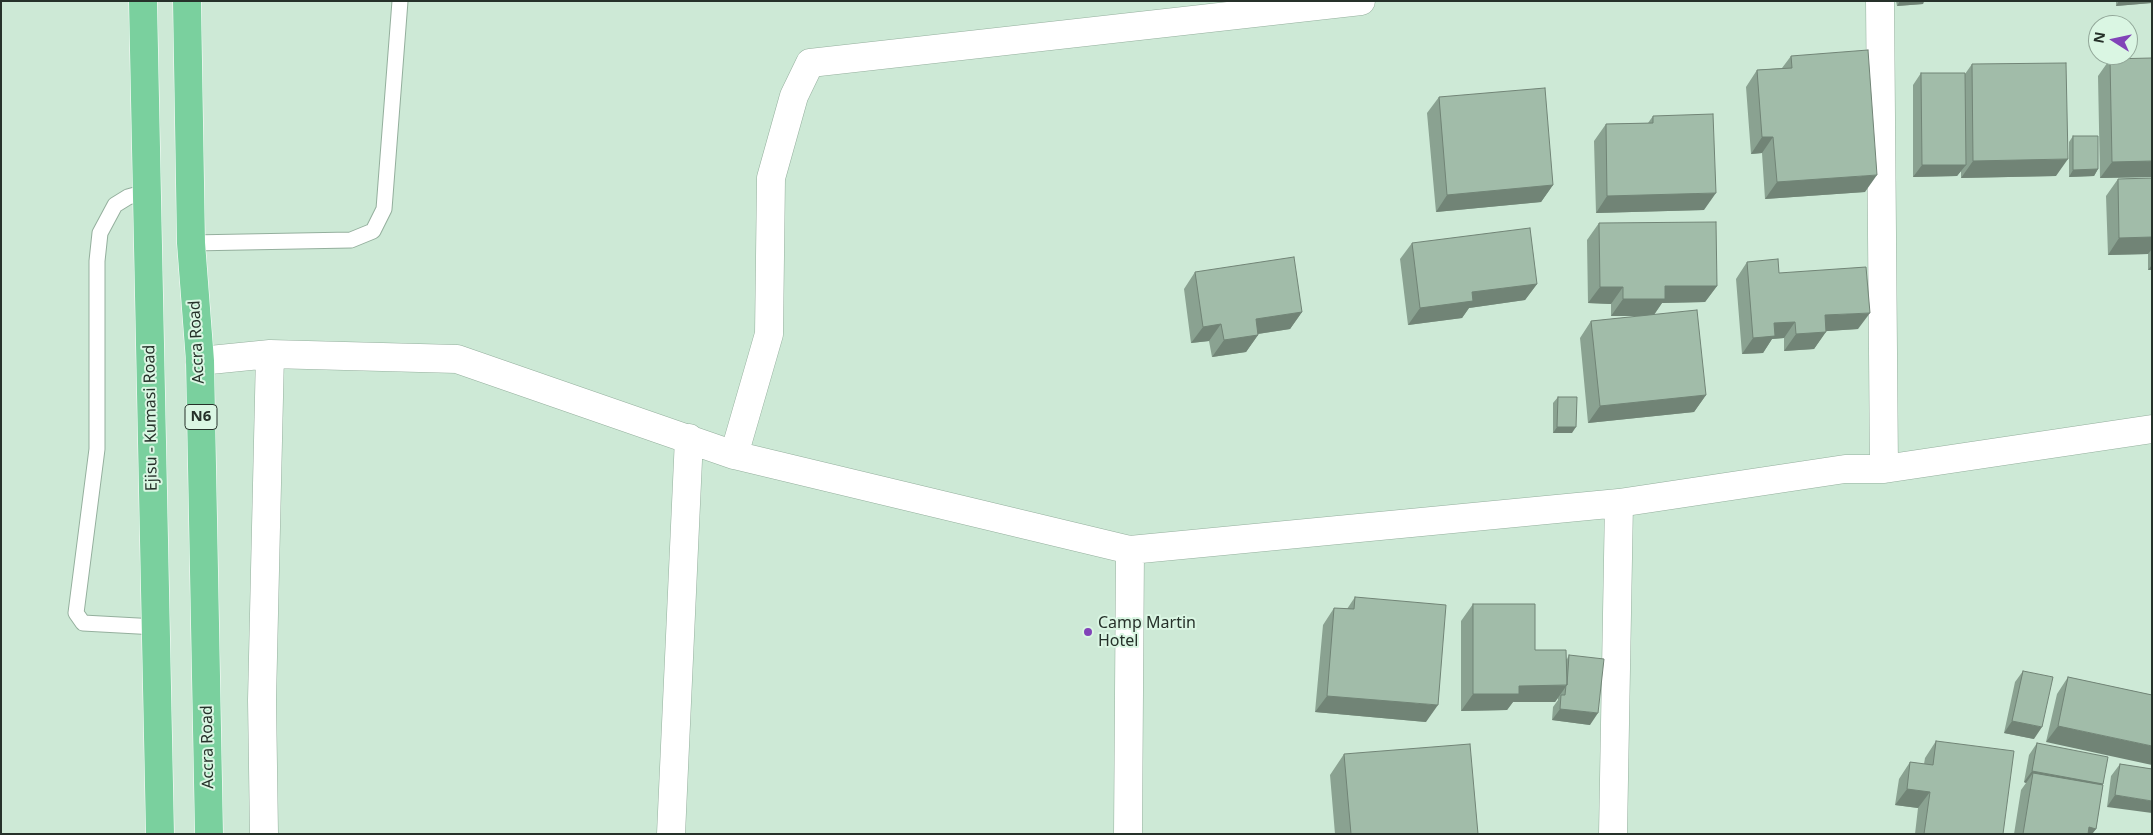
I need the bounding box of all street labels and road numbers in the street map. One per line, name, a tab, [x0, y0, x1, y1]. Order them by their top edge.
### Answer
street label: Accra Road	[185, 300, 209, 384]
street label: Ejisu - Kumasi Road	[140, 345, 162, 491]
road number: N6	[185, 404, 217, 430]
street label: Accra Road	[198, 705, 218, 789]

